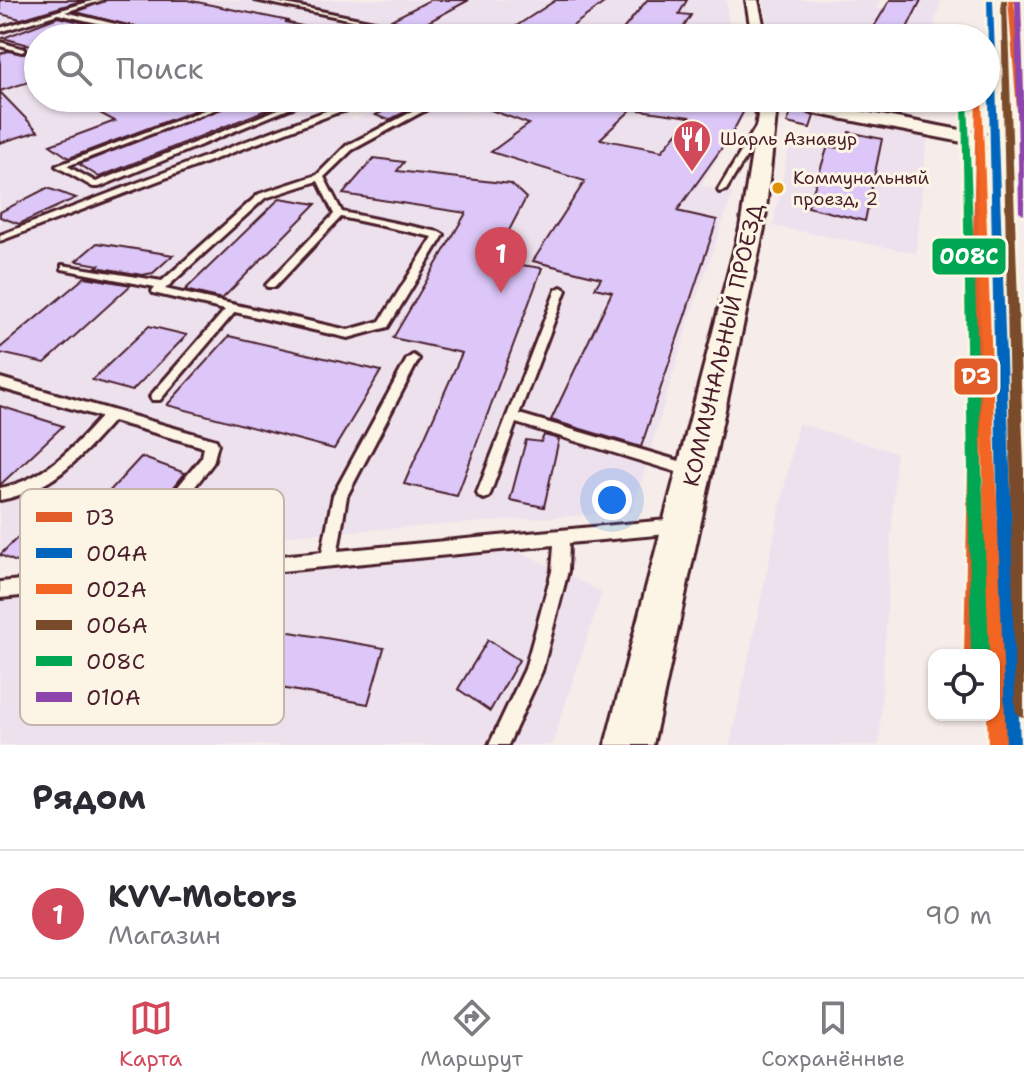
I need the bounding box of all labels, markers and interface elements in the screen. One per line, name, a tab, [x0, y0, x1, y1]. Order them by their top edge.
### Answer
search box	[24, 24, 1000, 112]
icon: search	[52, 46, 96, 90]
text: Поиск	[116, 48, 204, 89]
restaurant icon: Шарль Азнавур	[671, 118, 713, 173]
place label: Шарль Азнавур	[720, 127, 857, 151]
place label: Коммунальный проезд, 2	[793, 166, 930, 211]
marker: Коммунальный проезд, 2	[770, 180, 786, 196]
street label: КОММУНАЛЬНЫЙ ПРОЕЗД	[676, 200, 770, 489]
pin: 1	[475, 227, 527, 293]
line badge: 008С	[931, 237, 1007, 276]
text: 008С	[939, 242, 999, 271]
line badge: D3	[953, 357, 999, 396]
text: D3	[961, 362, 991, 391]
your location	[592, 480, 632, 520]
legend	[20, 489, 284, 725]
text: D3	[86, 503, 115, 532]
text: 004А	[86, 539, 147, 568]
text: 002А	[86, 575, 147, 604]
text: 006А	[86, 611, 148, 640]
text: 008С	[86, 647, 145, 676]
map controls	[928, 649, 1000, 721]
button: locate	[928, 649, 1000, 721]
text: 010А	[86, 683, 141, 712]
text: Рядом	[32, 774, 146, 820]
text: KVV-Motors	[108, 876, 297, 917]
text: 1	[52, 897, 64, 932]
text: 90 m	[925, 897, 992, 932]
text: Магазин	[108, 917, 221, 952]
tab: Карта	[119, 996, 182, 1073]
tab: Маршрут	[420, 996, 523, 1073]
tab: Сохранённые	[761, 996, 905, 1073]

